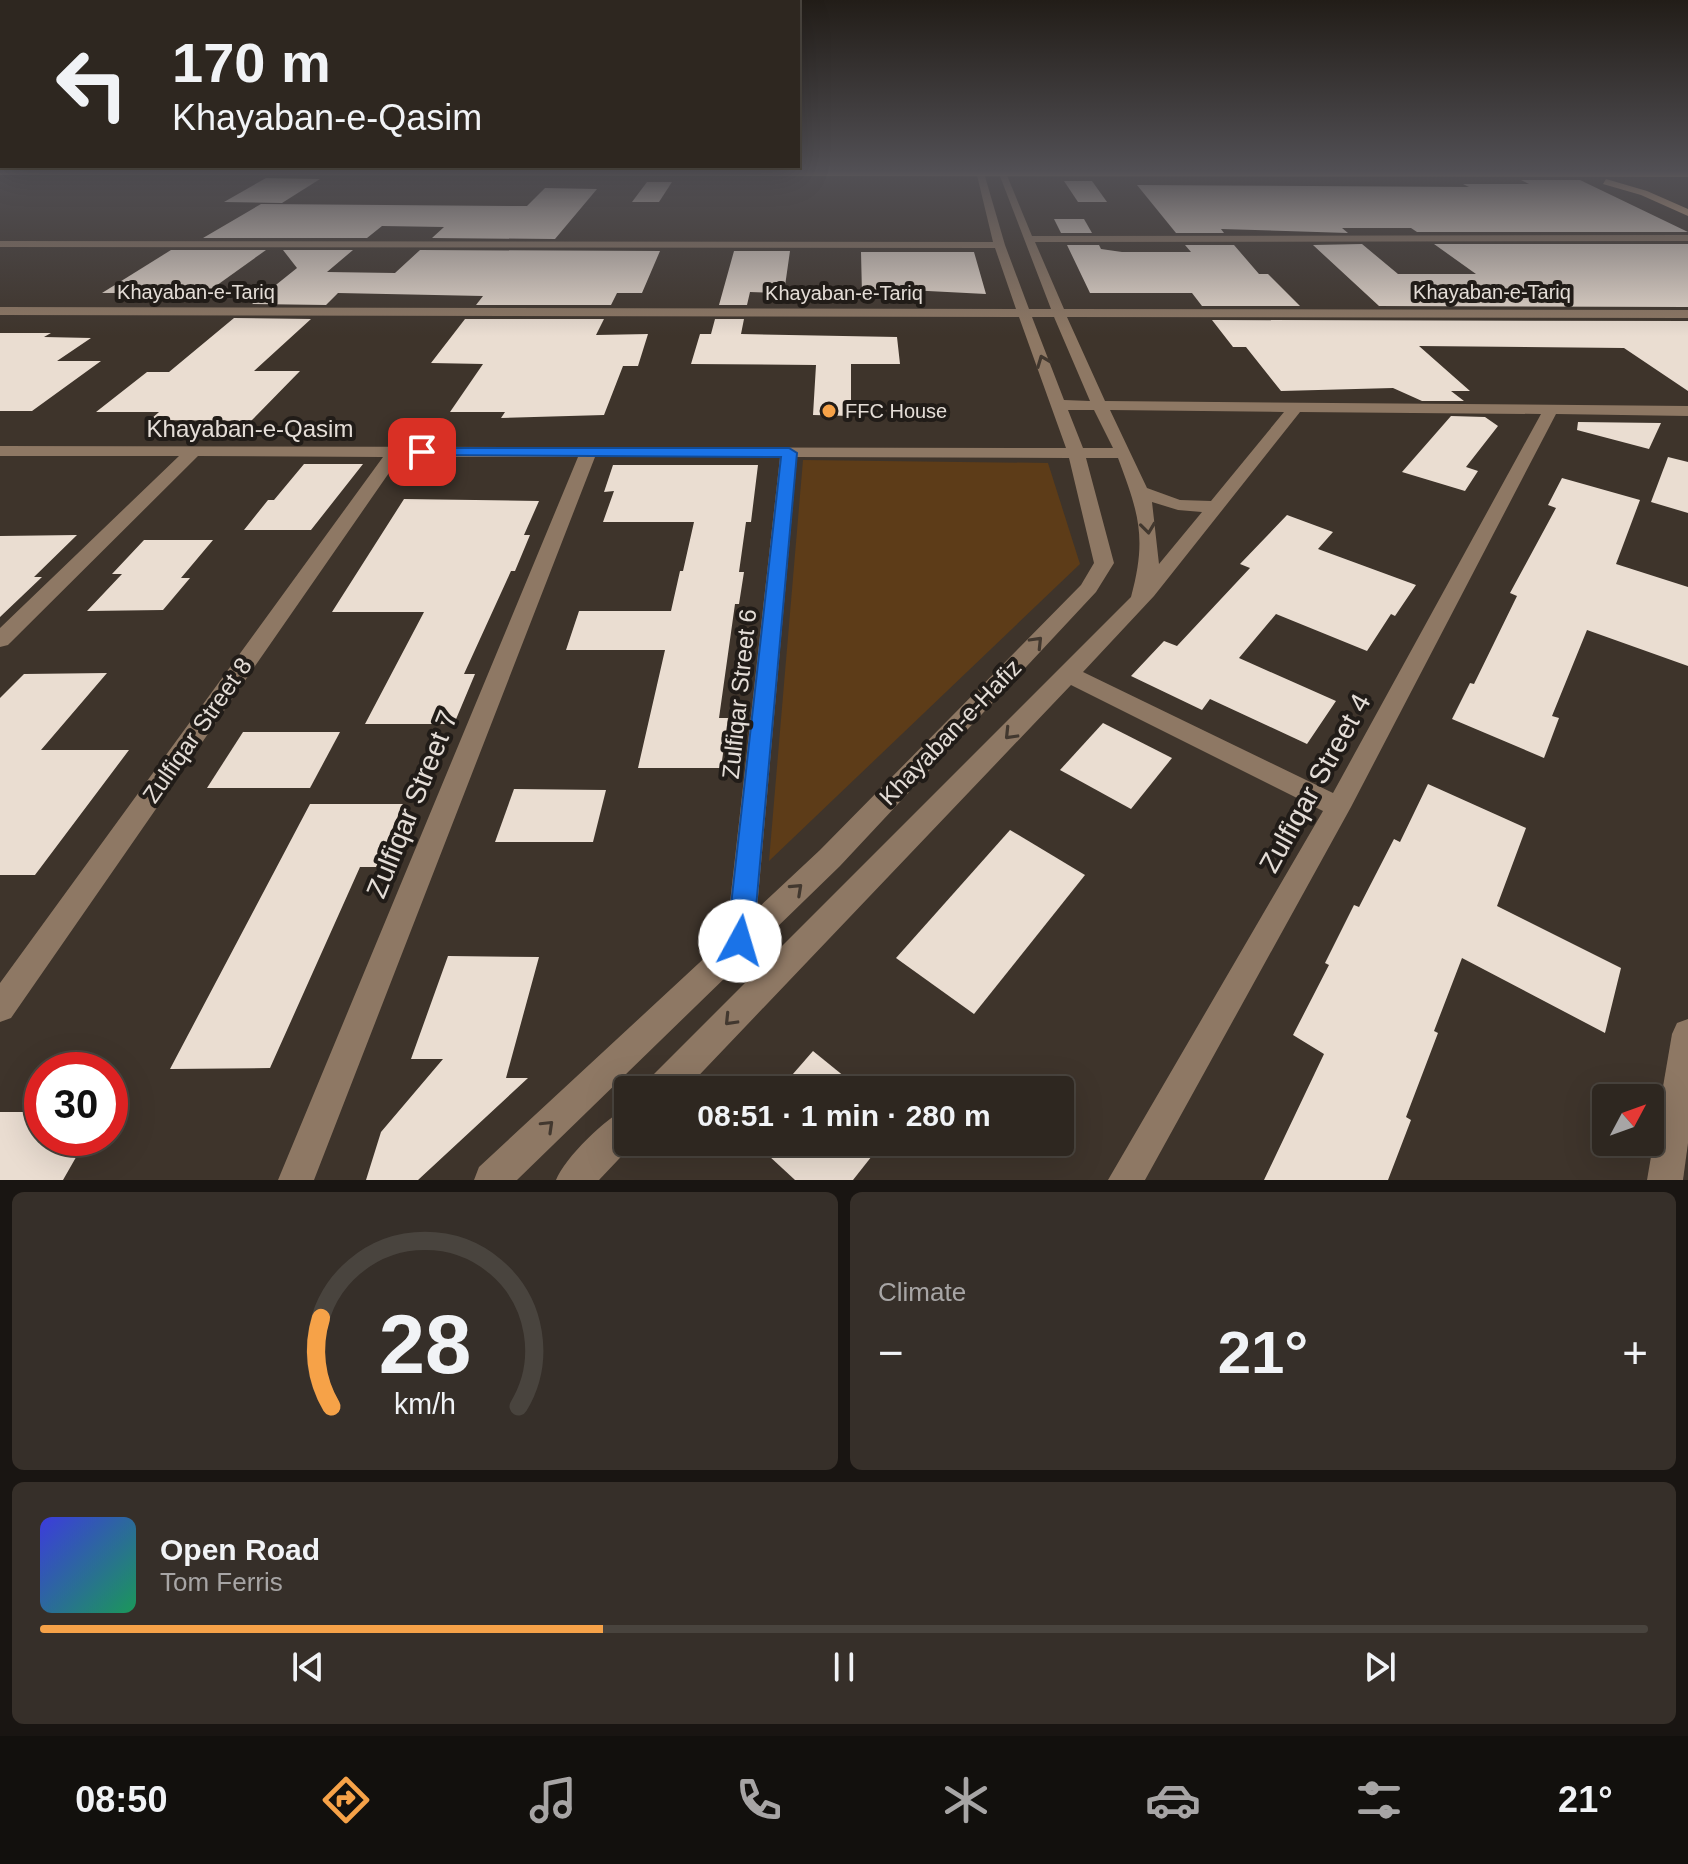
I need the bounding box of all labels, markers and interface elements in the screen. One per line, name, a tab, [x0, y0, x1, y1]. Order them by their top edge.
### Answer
text: 170 m	[172, 31, 331, 94]
icon: left	[40, 32, 144, 136]
text: Khayaban-e-Qasim	[172, 97, 482, 138]
street label: Khayaban-e-Tariq	[117, 281, 275, 303]
street label: Khayaban-e-Tariq	[1413, 281, 1571, 303]
street label: Khayaban-e-Tariq	[765, 282, 923, 304]
one-way arrow	[1036, 355, 1053, 369]
place label: FFC House	[845, 400, 947, 422]
marker: FFC House	[820, 402, 838, 420]
street label: Khayaban-e-Qasim	[147, 415, 353, 442]
pin	[388, 418, 456, 486]
icon: arrive	[400, 430, 444, 474]
one-way arrow	[1139, 522, 1156, 535]
street label: Zulfiqar Street 6	[717, 608, 761, 780]
one-way arrow	[1027, 637, 1042, 651]
street label: Zulfiqar Street 8	[137, 652, 257, 808]
street label: Khayaban-e-Hafiz	[874, 654, 1026, 810]
street label: Zulfiqar Street 4	[1253, 688, 1377, 878]
street label: Zulfiqar Street 7	[360, 706, 464, 902]
one-way arrow	[1004, 725, 1019, 739]
one-way arrow	[788, 883, 802, 898]
position arrow	[698, 899, 782, 983]
one-way arrow	[725, 1011, 740, 1025]
speed limit sign: 30	[24, 1052, 128, 1156]
north arrow	[1592, 1084, 1664, 1156]
map controls	[1592, 1084, 1664, 1156]
text: 08:51 · 1 min · 280 m	[697, 1099, 991, 1132]
one-way arrow	[539, 1121, 553, 1135]
text: Climate	[878, 1277, 966, 1307]
text: 28	[379, 1298, 471, 1391]
text: 21°	[1218, 1319, 1308, 1386]
text: −	[878, 1328, 904, 1377]
text: +	[1622, 1328, 1648, 1377]
text: km/h	[394, 1388, 456, 1420]
text: Open Road	[160, 1533, 320, 1566]
text: Tom Ferris	[160, 1567, 283, 1597]
icon: previous	[286, 1645, 330, 1689]
icon: pause	[822, 1645, 866, 1689]
icon: next	[1358, 1645, 1402, 1689]
icon: directions	[318, 1772, 374, 1828]
icon: music	[525, 1772, 581, 1828]
icon: phone	[731, 1772, 787, 1828]
icon: climate	[938, 1772, 994, 1828]
icon: car	[1145, 1772, 1201, 1828]
icon: filters	[1351, 1772, 1407, 1828]
text: 08:50	[75, 1779, 167, 1820]
text: 21°	[1558, 1779, 1613, 1820]

